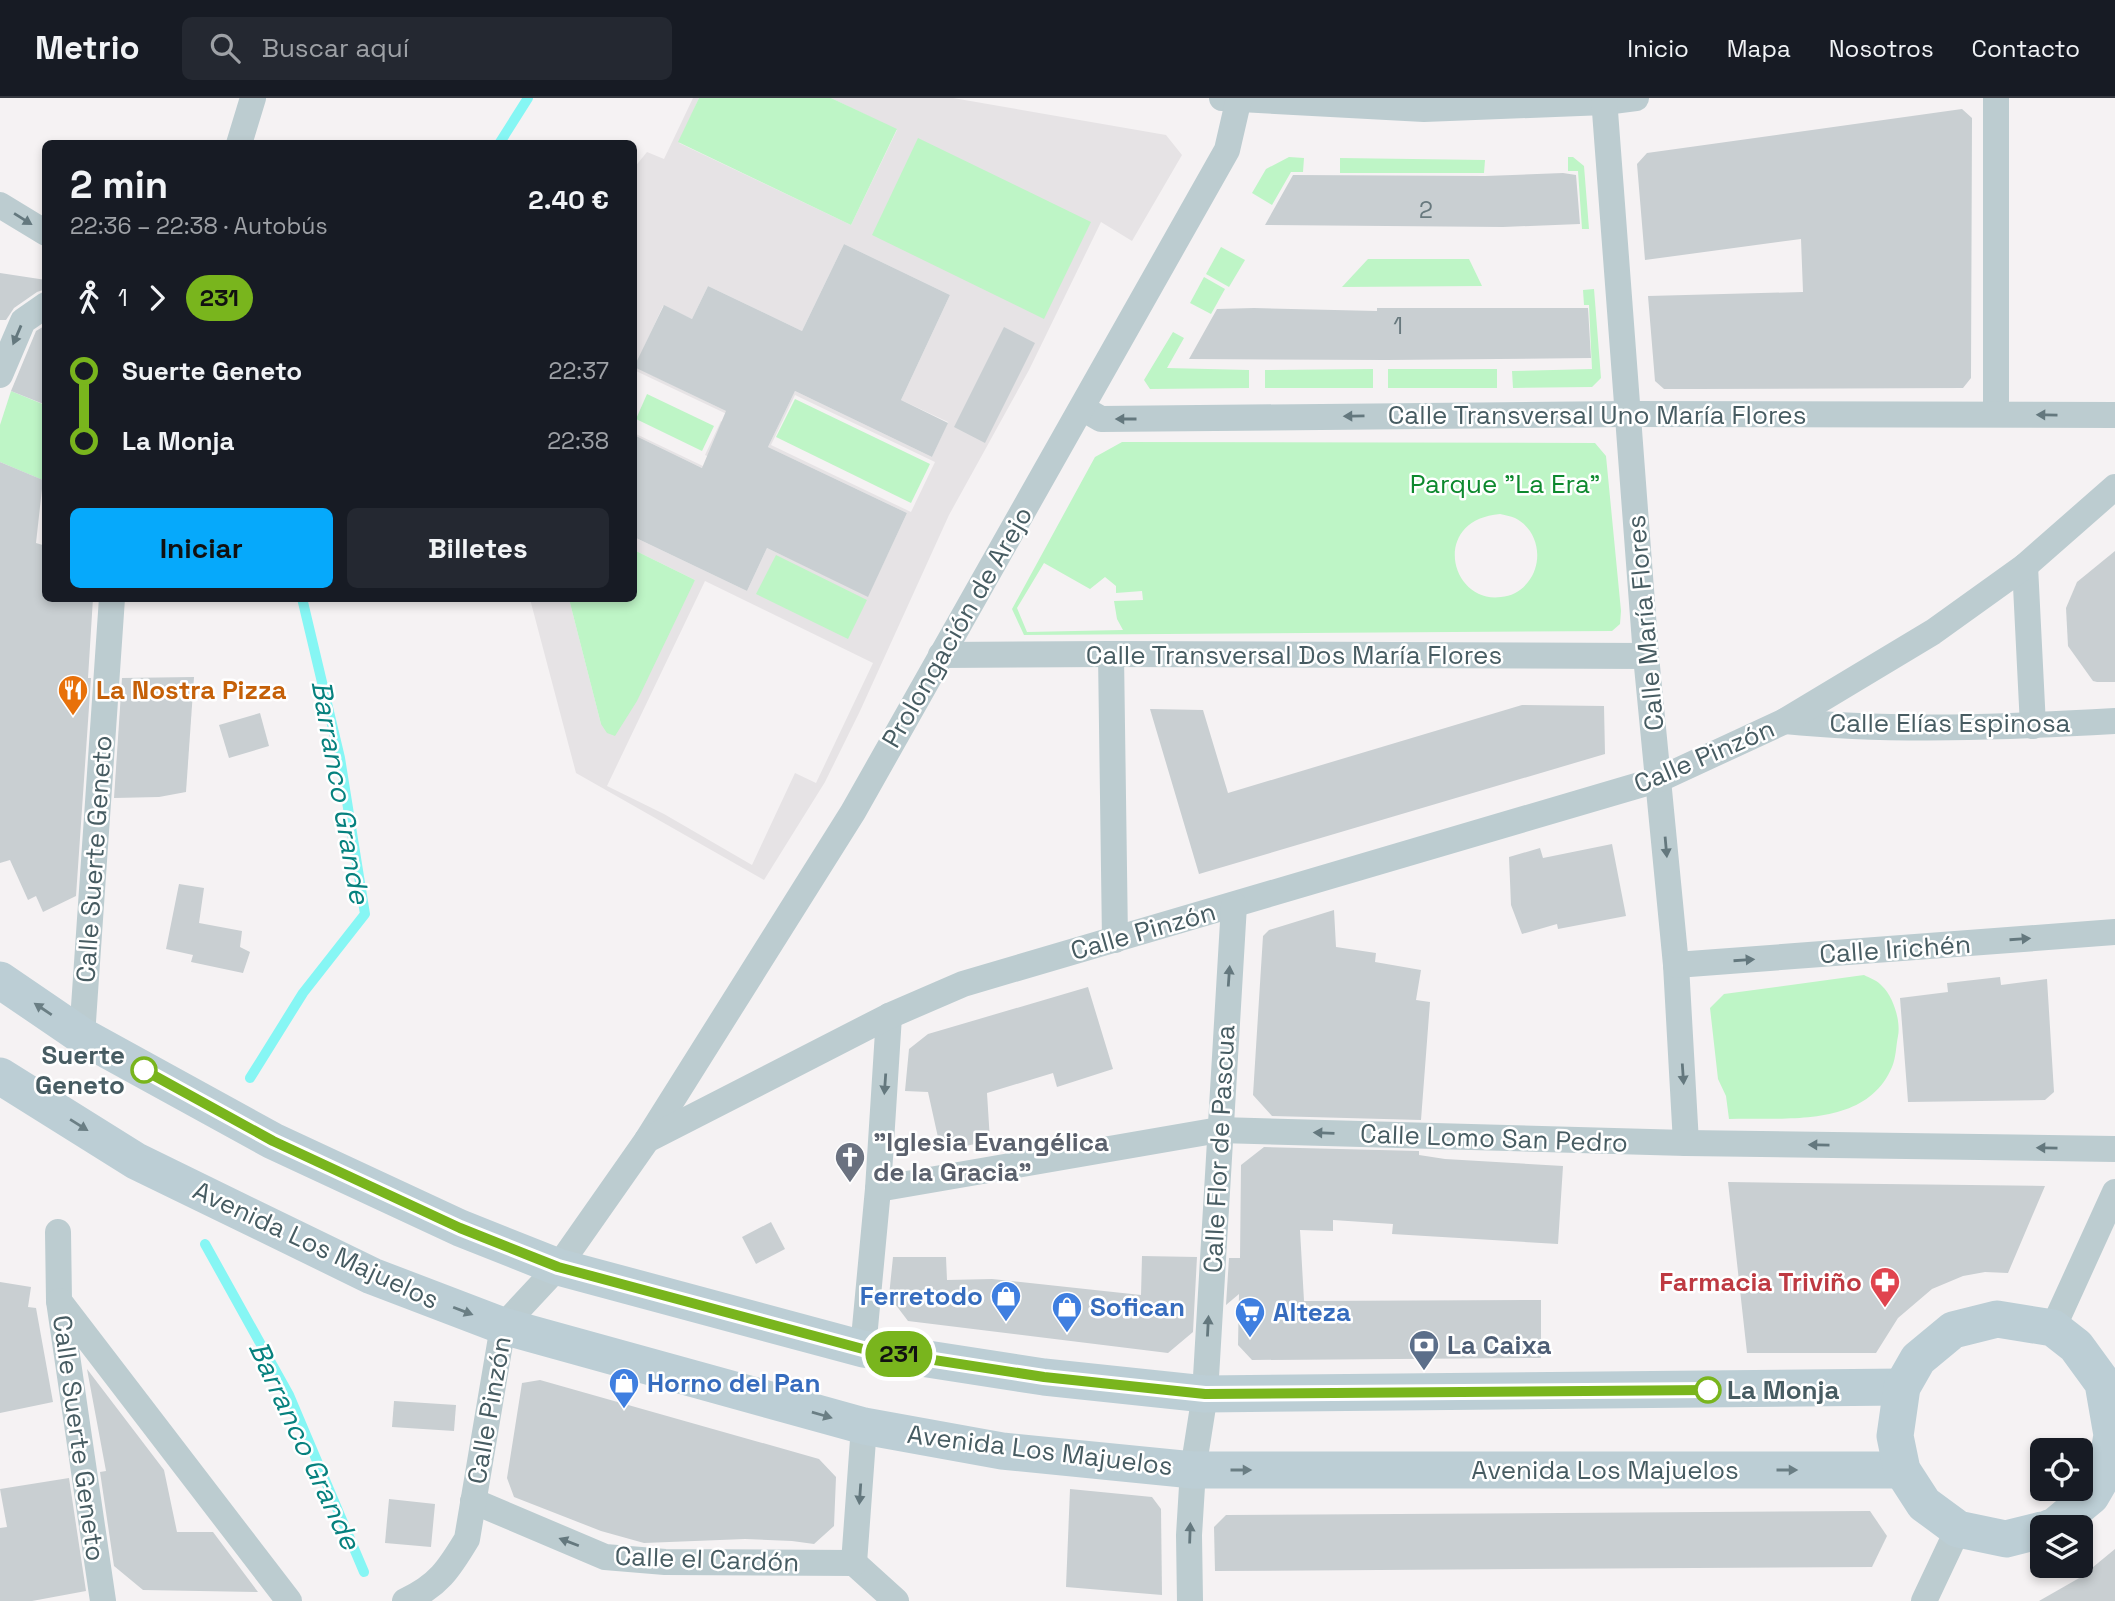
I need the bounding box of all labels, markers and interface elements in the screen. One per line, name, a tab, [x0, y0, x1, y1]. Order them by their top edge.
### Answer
search box	[182, 17, 672, 80]
text: Metrio	[35, 27, 140, 69]
icon: search	[206, 29, 244, 67]
text: Buscar aquí	[262, 31, 409, 65]
text: Inicio	[1627, 33, 1689, 64]
text: Mapa	[1727, 33, 1791, 64]
text: Nosotros	[1829, 33, 1934, 64]
text: Contacto	[1972, 33, 2080, 64]
text: 2 min	[70, 161, 168, 209]
text: 2.40 €	[528, 183, 609, 217]
house number: 2	[1419, 195, 1433, 225]
text: 22:36 – 22:38 · Autobús	[70, 211, 328, 241]
one-way arrow	[13, 213, 32, 225]
icon: walk	[70, 279, 108, 317]
icon: forward	[138, 279, 176, 317]
text: 231	[200, 282, 239, 313]
text: 1	[118, 283, 128, 313]
house number: 1	[1393, 311, 1403, 341]
one-way arrow	[11, 325, 22, 346]
text: Suerte Geneto	[122, 354, 302, 388]
text: 22:37	[549, 356, 609, 386]
street label: Calle Transversal Uno María Flores	[1388, 398, 1806, 432]
one-way arrow	[2036, 409, 2058, 420]
one-way arrow	[1343, 411, 1365, 422]
one-way arrow	[1115, 413, 1137, 424]
text: La Monja	[122, 424, 235, 458]
text: 22:38	[547, 426, 609, 456]
park label: Parque "La Era"	[1410, 467, 1600, 501]
street label: Prolongación de Arejo	[874, 500, 1040, 754]
button: Iniciar	[70, 508, 333, 588]
button: Billetes	[347, 508, 609, 588]
street label: Calle María Flores	[1619, 514, 1671, 732]
street label: Calle Transversal Dos María Flores	[1086, 638, 1502, 672]
restaurant icon: La Nostra Pizza	[56, 673, 90, 717]
place label: La Nostra Pizza	[96, 673, 286, 707]
water label: Barranco Grande	[304, 677, 379, 908]
street label: Calle Elías Espinosa	[1829, 706, 2071, 740]
street label: Calle Pinzón	[1629, 711, 1779, 801]
street label: Calle Suerte Geneto	[68, 734, 120, 984]
one-way arrow	[1660, 836, 1671, 858]
street label: Calle Pinzón	[1066, 894, 1220, 968]
street label: Calle Irichén	[1818, 927, 1972, 971]
one-way arrow	[2009, 934, 2031, 945]
one-way arrow	[1733, 954, 1755, 965]
one-way arrow	[1224, 965, 1235, 987]
one-way arrow	[33, 1003, 53, 1016]
street label: Calle Flor de Pascua	[1196, 1024, 1242, 1274]
place label: Suerte Geneto	[35, 1038, 125, 1102]
marker: Suerte Geneto	[131, 1057, 157, 1083]
one-way arrow	[1677, 1063, 1688, 1085]
one-way arrow	[879, 1074, 890, 1096]
street label: Calle Lomo San Pedro	[1360, 1116, 1628, 1160]
one-way arrow	[69, 1118, 88, 1131]
place label: "Iglesia Evangélica de la Gracia"	[873, 1125, 1109, 1189]
one-way arrow	[1313, 1127, 1335, 1139]
one-way arrow	[1808, 1139, 1830, 1151]
church icon: "Iglesia Evangélica de la Gracia"	[833, 1140, 867, 1184]
one-way arrow	[2036, 1142, 2058, 1154]
street label: Avenida Los Majuelos	[188, 1173, 444, 1317]
place label: Farmacia Triviño	[1659, 1265, 1862, 1299]
pharmacy icon: Farmacia Triviño	[1868, 1265, 1902, 1309]
place label: Ferretodo	[860, 1279, 983, 1313]
shop icon: Ferretodo	[989, 1279, 1023, 1323]
shop icon: Sofican	[1050, 1290, 1084, 1334]
place label: Sofican	[1090, 1290, 1185, 1324]
supermarket icon: Alteza	[1233, 1295, 1267, 1339]
place label: Alteza	[1273, 1295, 1351, 1329]
one-way arrow	[452, 1305, 473, 1316]
street label: Calle Suerte Geneto	[45, 1313, 113, 1563]
one-way arrow	[1203, 1314, 1214, 1336]
bank icon: La Caixa	[1407, 1328, 1441, 1372]
place label: La Caixa	[1447, 1328, 1552, 1362]
line badge: 231	[859, 1331, 939, 1377]
street label: Calle Pinzón	[459, 1333, 519, 1487]
water label: Barranco Grande	[241, 1335, 370, 1556]
text: 231	[879, 1338, 919, 1369]
shop icon: Horno del Pan	[607, 1366, 641, 1410]
place label: Horno del Pan	[647, 1366, 820, 1400]
place label: La Monja	[1727, 1373, 1840, 1407]
marker: La Monja	[1695, 1377, 1721, 1403]
one-way arrow	[811, 1410, 833, 1421]
street label: Avenida Los Majuelos	[905, 1417, 1175, 1483]
map controls	[2030, 1438, 2093, 1578]
button: locate	[2030, 1438, 2093, 1501]
street label: Avenida Los Majuelos	[1471, 1453, 1739, 1487]
one-way arrow	[1230, 1464, 1252, 1476]
one-way arrow	[1776, 1464, 1798, 1476]
one-way arrow	[854, 1484, 865, 1506]
button: layers	[2030, 1515, 2093, 1578]
one-way arrow	[1184, 1522, 1195, 1544]
one-way arrow	[558, 1537, 579, 1548]
street label: Calle el Cardón	[614, 1539, 800, 1579]

